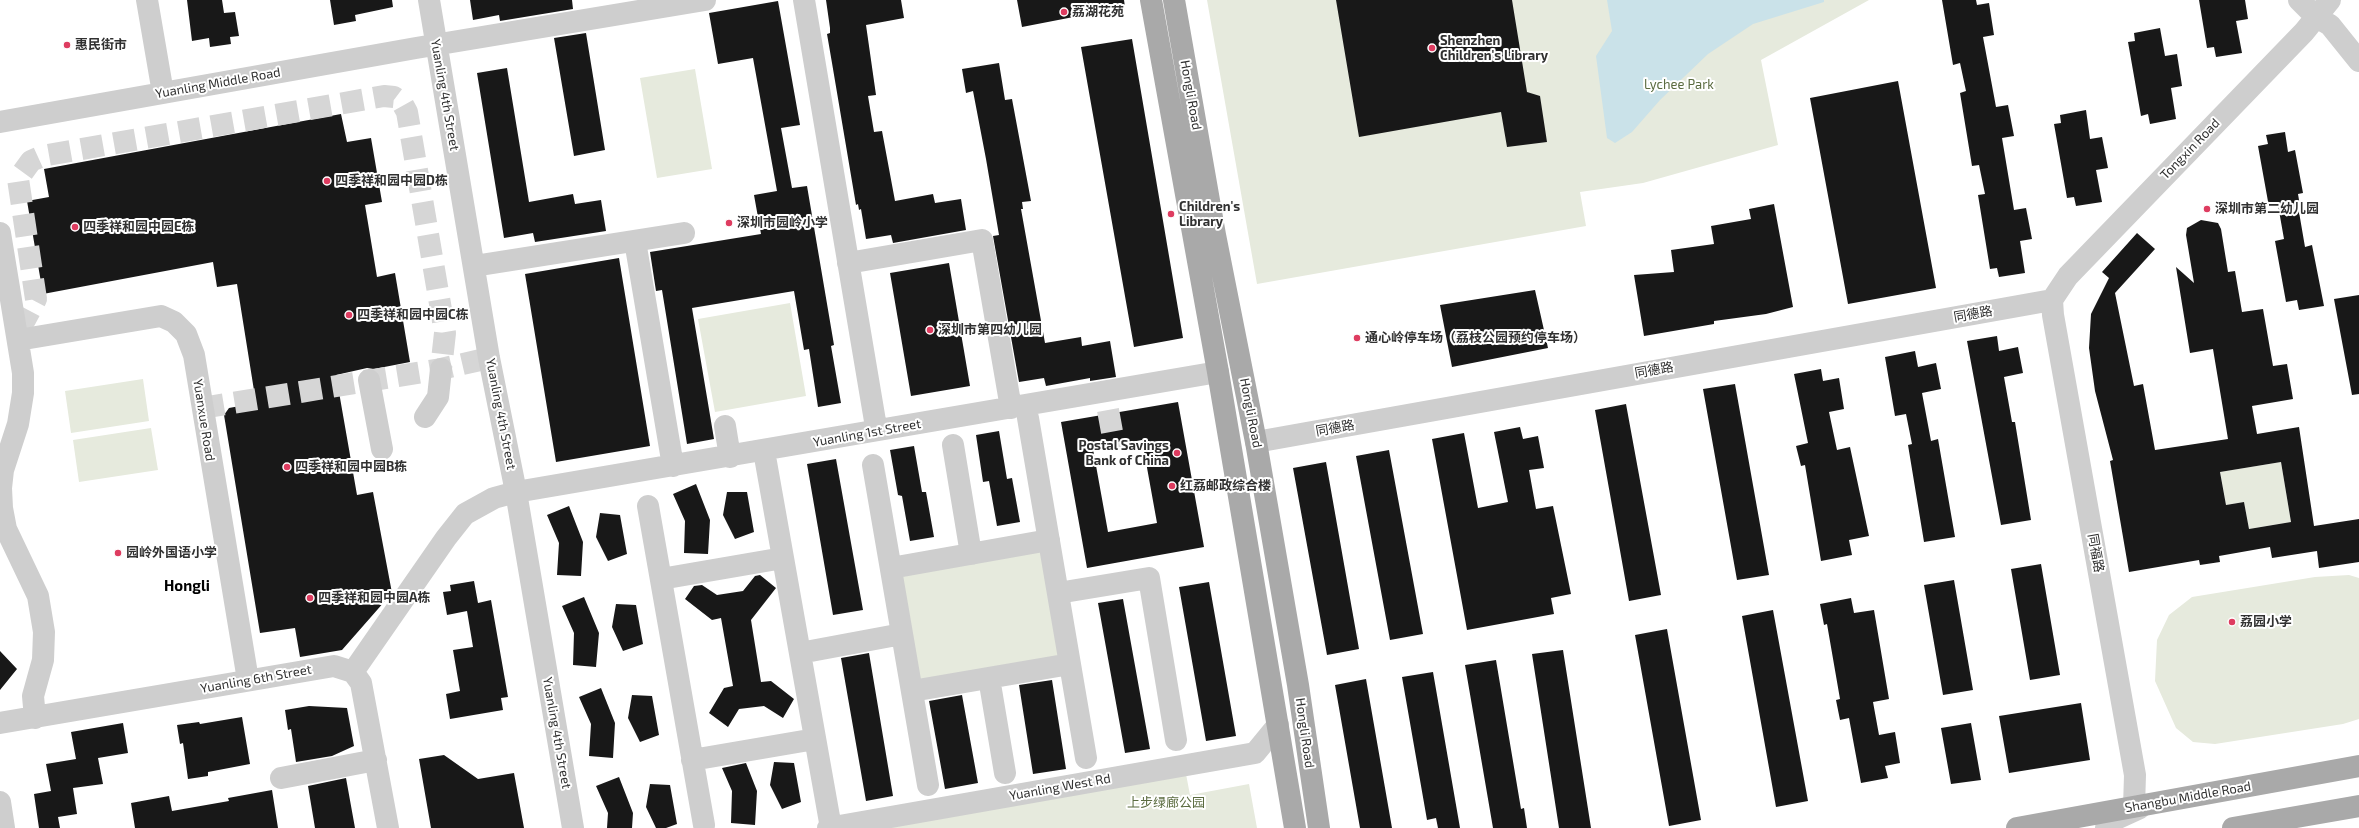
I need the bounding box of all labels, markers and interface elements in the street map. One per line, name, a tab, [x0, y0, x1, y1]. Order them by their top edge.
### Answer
place label: 荔湖花苑	[1072, 4, 1124, 20]
marker: 荔湖花苑	[1059, 7, 1069, 17]
place label: Shenzhen Children's Library	[1440, 33, 1548, 64]
place label: 惠民街市	[75, 37, 127, 53]
street label: Yuanling 4th Street	[427, 38, 463, 152]
marker: 惠民街市	[62, 40, 72, 50]
marker: Shenzhen Children's Library	[1427, 43, 1437, 53]
street label: Hongli Road	[1177, 59, 1205, 131]
street label: Yuanling Middle Road	[154, 64, 282, 102]
park label: Lychee Park	[1644, 77, 1714, 93]
street label: Tongxin Road	[2157, 115, 2223, 183]
place label: 四季祥和园中园D栋	[335, 173, 448, 189]
marker: 四季祥和园中园D栋	[322, 176, 332, 186]
place label: Children's Library	[1179, 199, 1240, 230]
place label: 深圳市第二幼儿园	[2215, 201, 2319, 217]
marker: 深圳市第二幼儿园	[2202, 204, 2212, 214]
marker: Children's Library	[1166, 209, 1176, 219]
place label: 深圳市园岭小学	[737, 215, 828, 231]
marker: 深圳市园岭小学	[724, 218, 734, 228]
place label: 四季祥和园中园E栋	[83, 219, 195, 235]
marker: 四季祥和园中园E栋	[70, 222, 80, 232]
street label: 同德路	[1952, 303, 1994, 325]
place label: 四季祥和园中园C栋	[357, 307, 469, 323]
marker: 四季祥和园中园C栋	[344, 310, 354, 320]
place label: 深圳市第四幼儿园	[938, 322, 1042, 338]
marker: 深圳市第四幼儿园	[925, 325, 935, 335]
place label: 通心岭停车场（荔枝公园预约停车场）	[1365, 330, 1586, 346]
marker: 通心岭停车场（荔枝公园预约停车场）	[1352, 333, 1362, 343]
street label: Yuanling 4th Street	[483, 357, 519, 471]
street label: 同德路	[1633, 359, 1675, 381]
street label: Hongli Road	[1237, 377, 1265, 449]
street label: Yuanxue Road	[190, 378, 218, 462]
street label: Yuanling 1st Street	[812, 416, 922, 450]
street label: 同德路	[1314, 417, 1356, 439]
place label: Postal Savings Bank of China	[1078, 438, 1169, 469]
marker: Postal Savings Bank of China	[1172, 448, 1182, 458]
place label: 四季祥和园中园B栋	[295, 459, 407, 475]
marker: 四季祥和园中园B栋	[282, 462, 292, 472]
place label: 红荔邮政综合楼	[1180, 478, 1271, 494]
marker: 红荔邮政综合楼	[1167, 481, 1177, 491]
street label: 同福路	[2085, 532, 2107, 574]
place label: 园岭外国语小学	[126, 545, 217, 561]
marker: 园岭外国语小学	[113, 548, 123, 558]
district label: Hongli	[164, 577, 210, 595]
place label: 四季祥和园中园A栋	[318, 590, 430, 606]
marker: 四季祥和园中园A栋	[305, 593, 315, 603]
place label: 荔园小学	[2240, 614, 2292, 630]
marker: 荔园小学	[2227, 617, 2237, 627]
street label: Yuanling 6th Street	[199, 662, 313, 696]
street label: Yuanling 4th Street	[539, 676, 575, 790]
street label: Hongli Road	[1292, 697, 1318, 769]
street label: Yuanling West Rd	[1008, 770, 1112, 804]
street label: Shangbu Middle Road	[2124, 778, 2252, 816]
park label: 上步绿廊公园	[1127, 795, 1205, 811]

